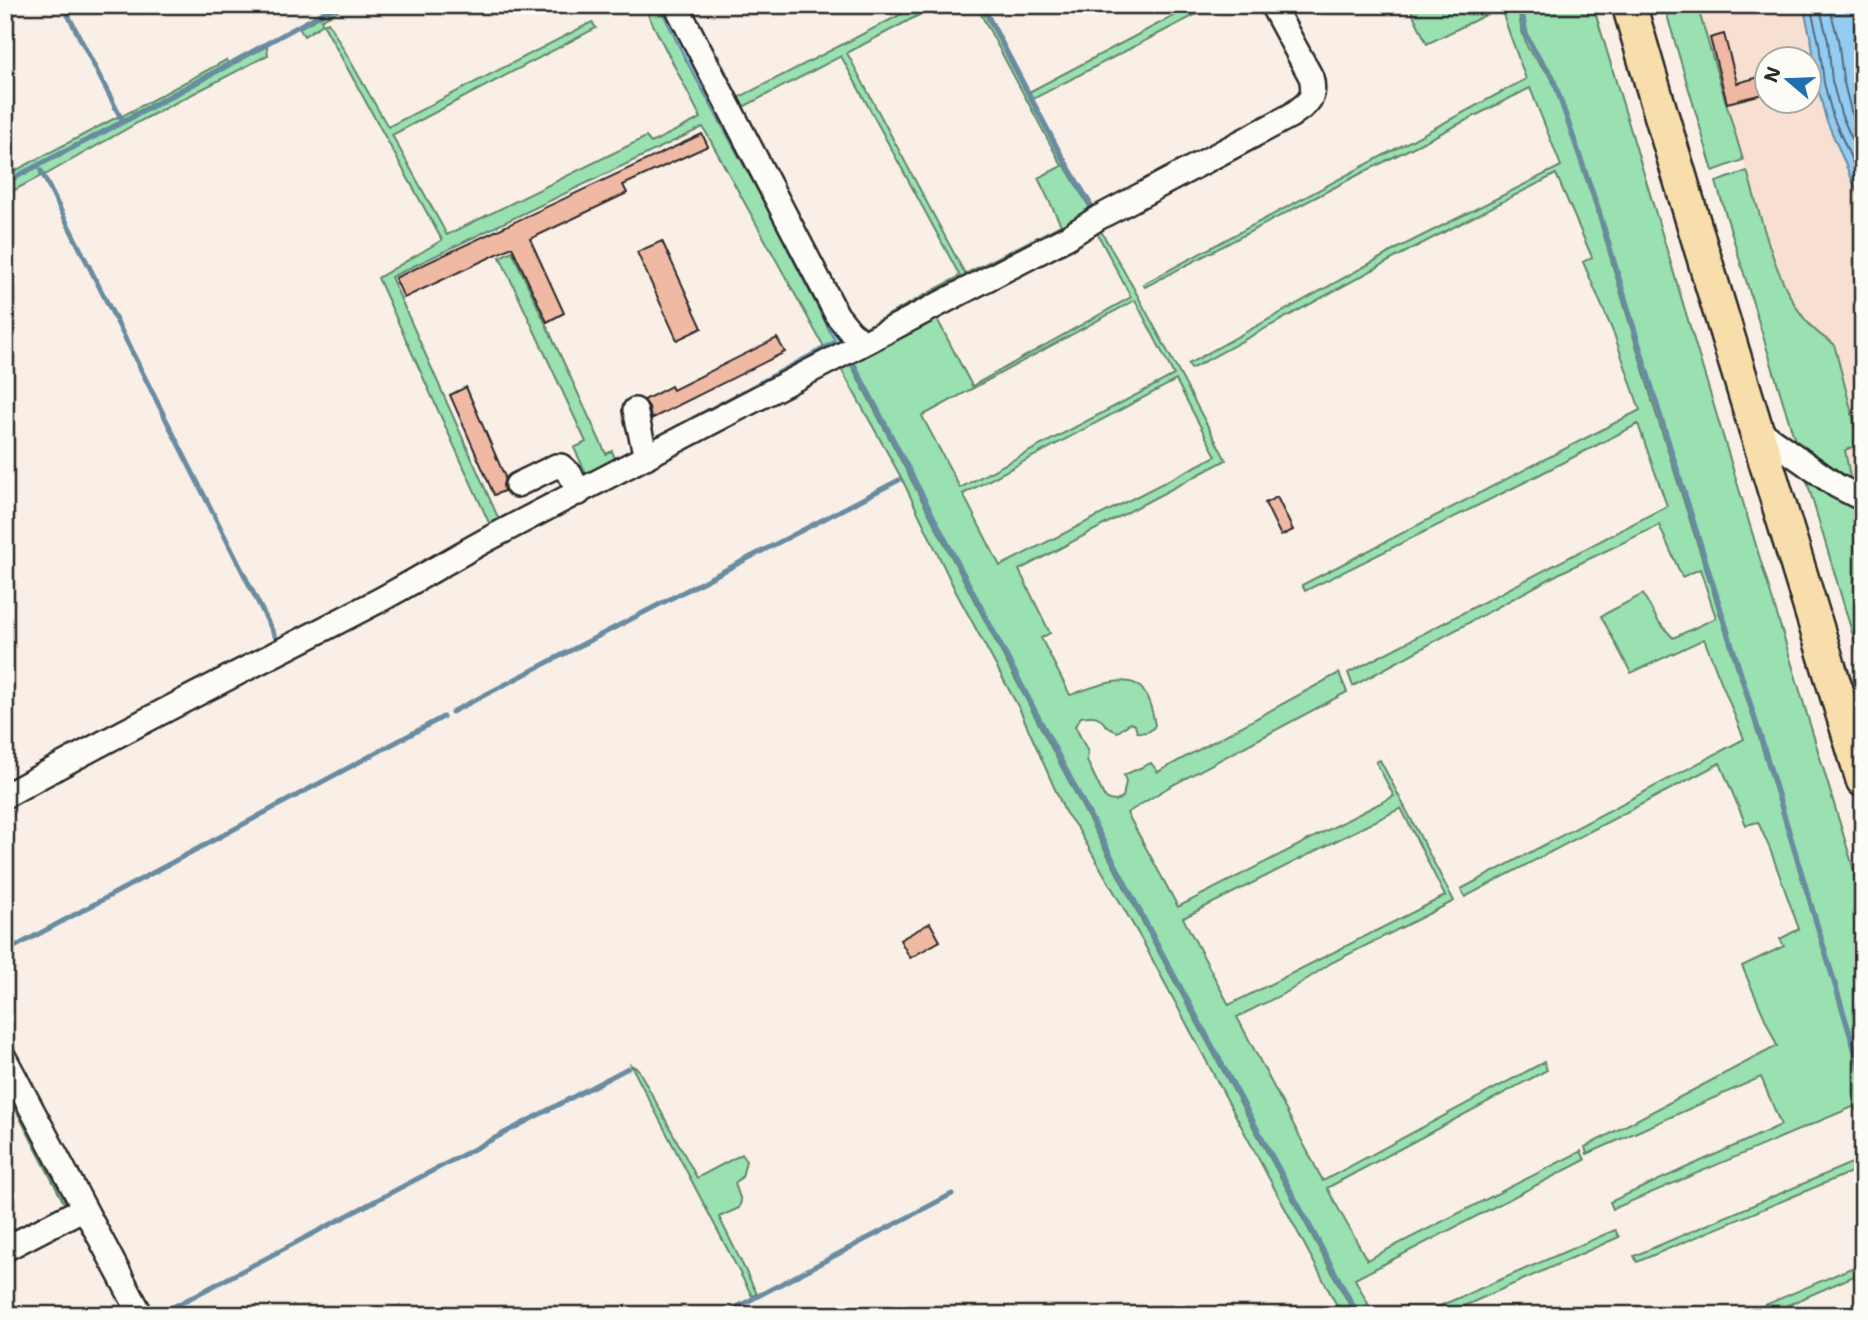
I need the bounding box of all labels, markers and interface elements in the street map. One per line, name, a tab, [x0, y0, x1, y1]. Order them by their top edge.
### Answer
north arrow	[1752, 46, 1822, 116]
text: N	[1758, 63, 1787, 86]

